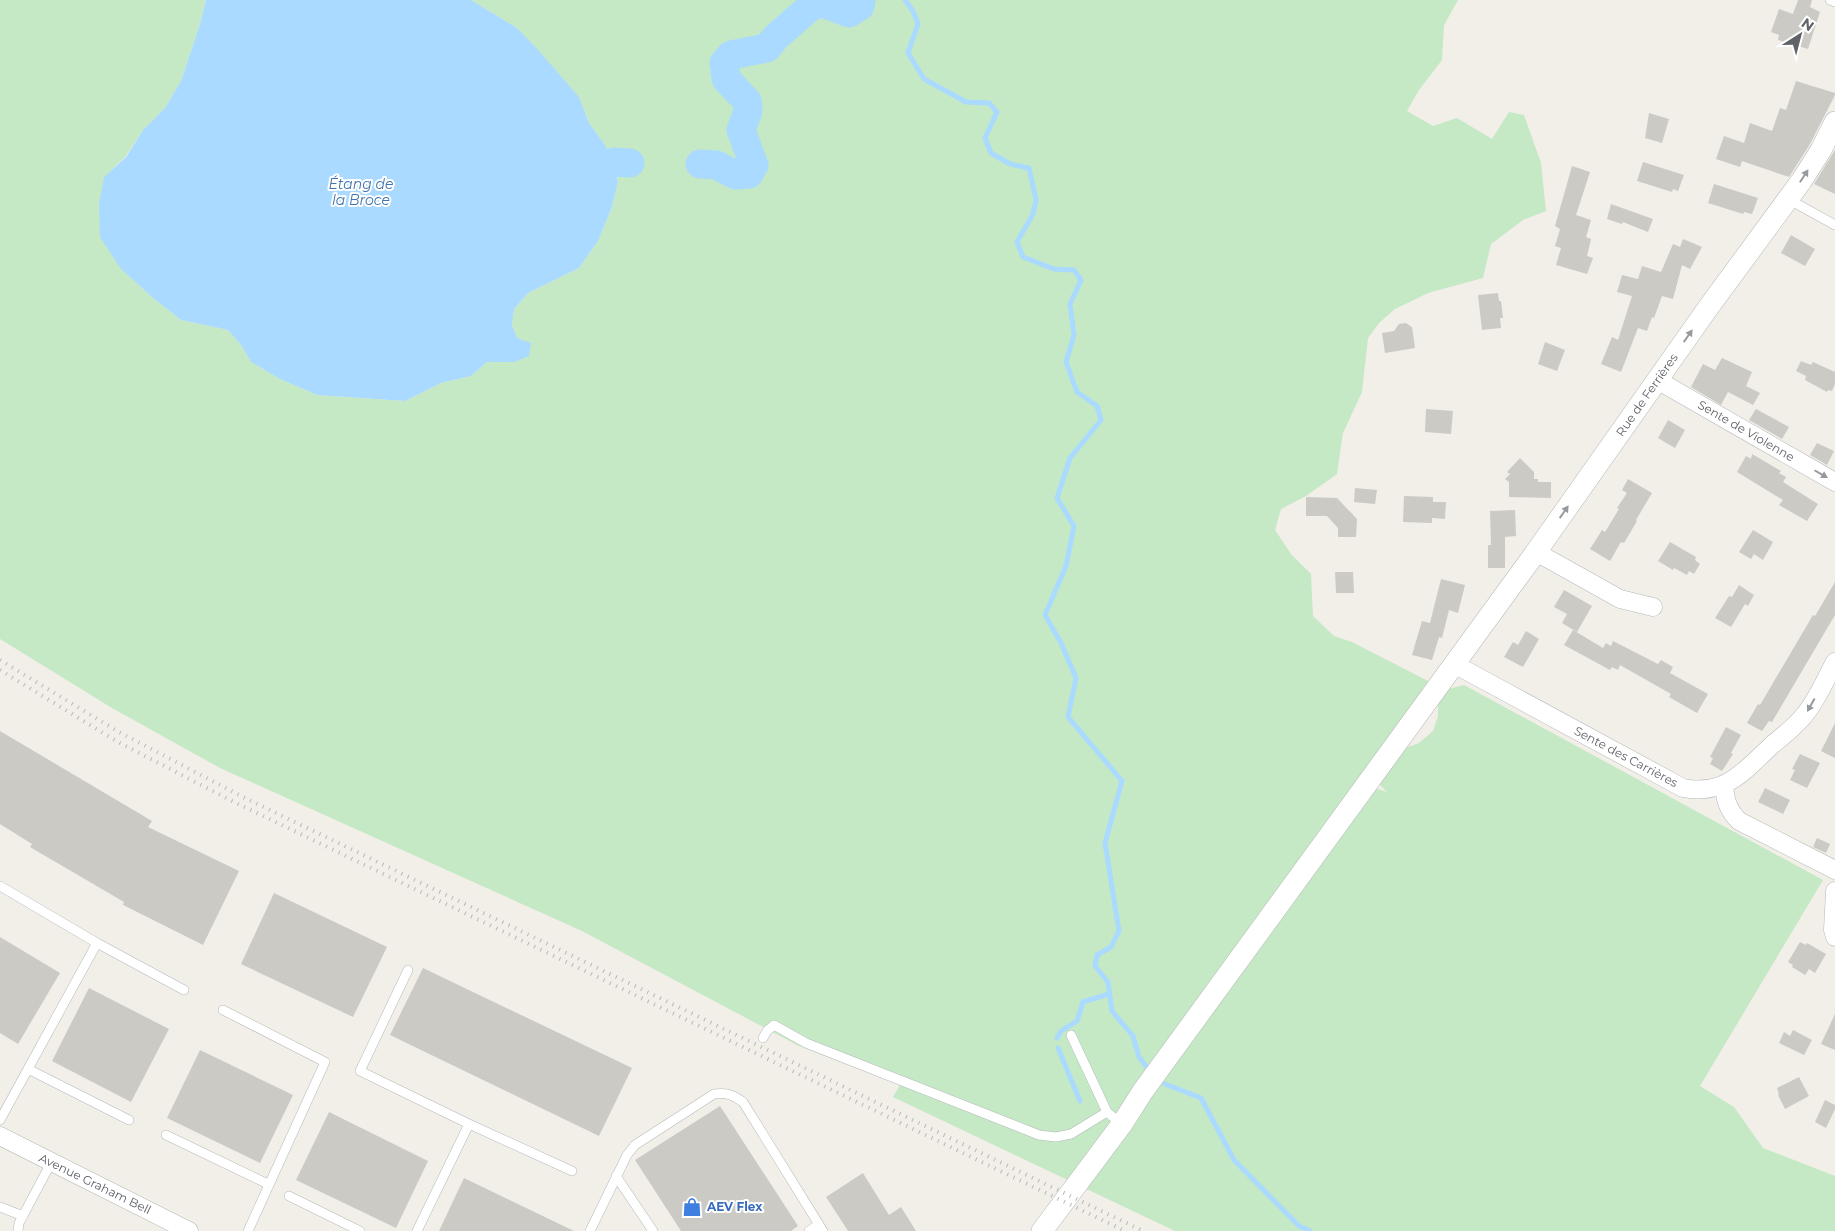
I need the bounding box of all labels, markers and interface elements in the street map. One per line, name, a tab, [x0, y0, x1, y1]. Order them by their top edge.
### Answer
north arrow	[1775, 10, 1825, 60]
text: N	[1798, 14, 1818, 35]
one-way arrow	[1799, 170, 1809, 183]
water label: Étang de la Broce	[329, 175, 393, 209]
one-way arrow	[1683, 329, 1693, 343]
street label: Rue de Ferrières	[1612, 350, 1681, 439]
street label: Sente de Violenne	[1695, 397, 1797, 464]
one-way arrow	[1814, 470, 1828, 478]
one-way arrow	[1559, 505, 1569, 519]
one-way arrow	[1807, 697, 1815, 712]
street label: Sente des Carrières	[1572, 723, 1681, 790]
street label: Avenue Graham Bell	[37, 1150, 154, 1217]
shop icon: AEV Flex	[681, 1196, 703, 1218]
place label: AEV Flex	[706, 1199, 763, 1214]

